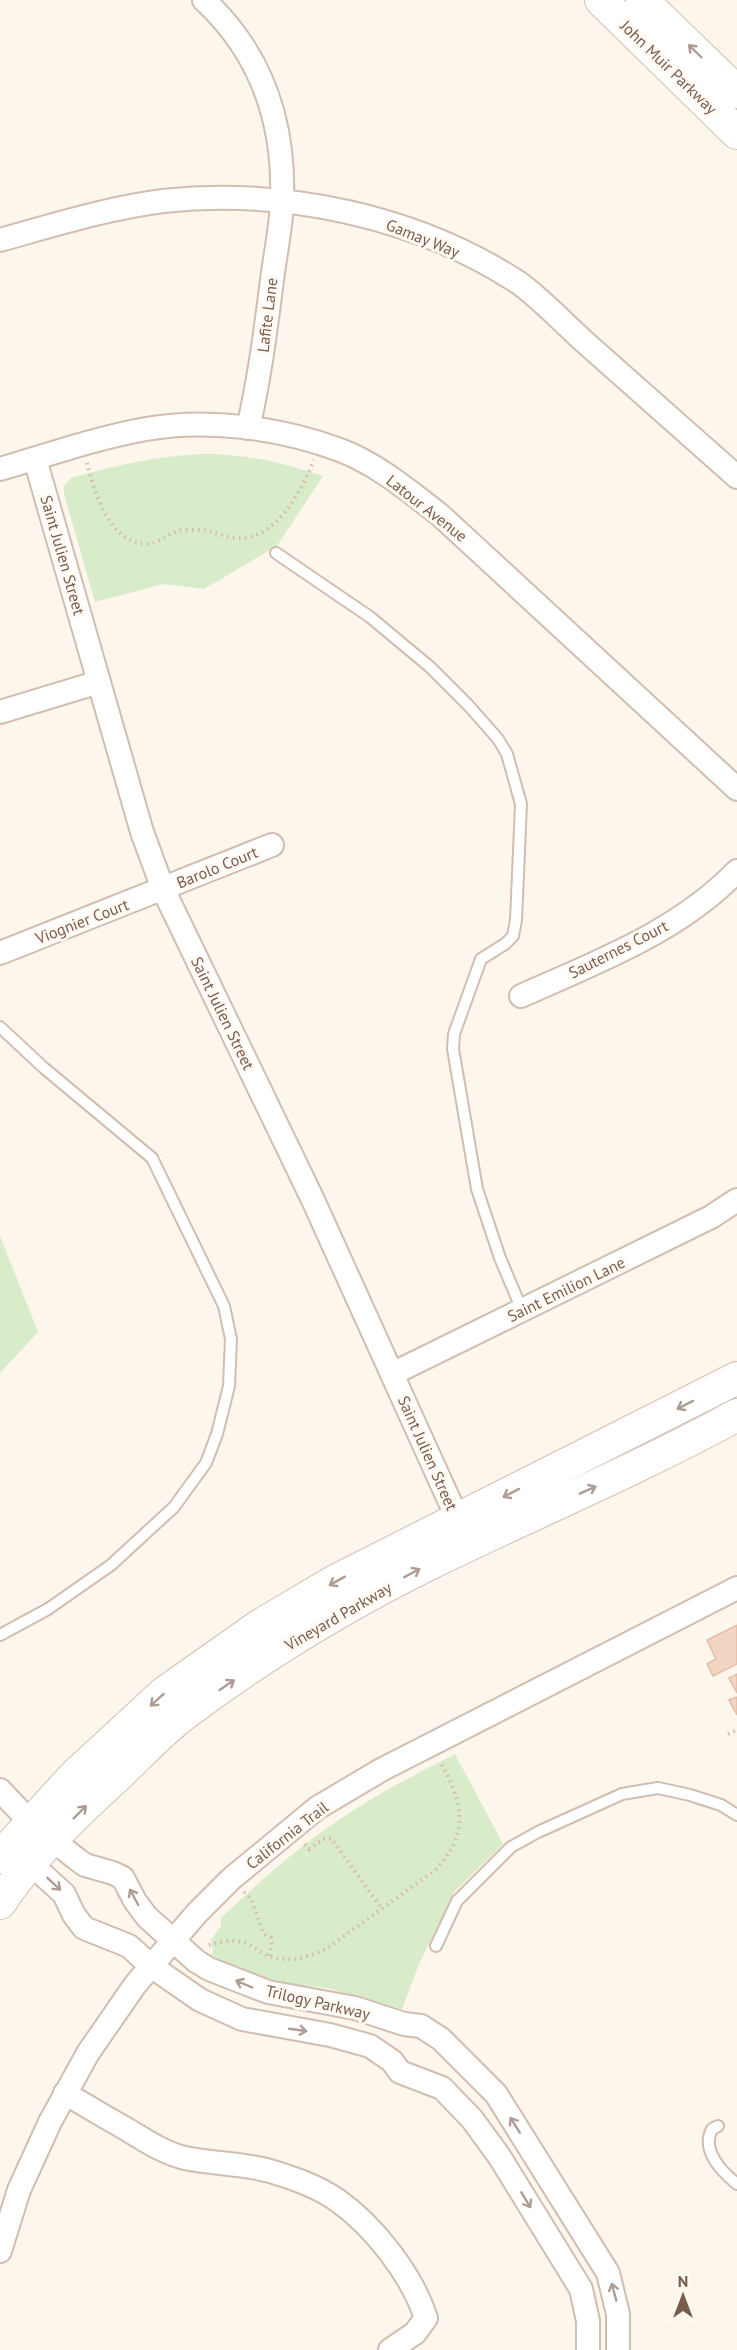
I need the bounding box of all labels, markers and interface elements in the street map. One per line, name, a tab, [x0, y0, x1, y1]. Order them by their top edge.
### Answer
street label: John Muir Parkway	[616, 15, 722, 119]
one-way arrow	[688, 44, 703, 58]
street label: Gamay Way	[383, 214, 463, 262]
street label: Lafite Lane	[253, 277, 281, 353]
street label: Latour Avenue	[382, 470, 472, 546]
street label: Saint Julien Street	[36, 493, 90, 618]
street label: Barolo Court	[173, 841, 261, 892]
street label: Viognier Court	[31, 894, 132, 948]
street label: Sauternes Court	[565, 915, 672, 983]
street label: Saint Julien Street	[187, 953, 259, 1073]
street label: Saint Emilion Lane	[504, 1252, 628, 1326]
street label: Saint Julien Street	[394, 1393, 462, 1514]
one-way arrow	[676, 1400, 694, 1411]
one-way arrow	[578, 1484, 597, 1495]
one-way arrow	[502, 1488, 520, 1500]
one-way arrow	[403, 1567, 420, 1579]
one-way arrow	[329, 1575, 346, 1587]
street label: Vineyard Parkway	[280, 1577, 396, 1655]
one-way arrow	[218, 1679, 235, 1691]
one-way arrow	[150, 1693, 165, 1707]
street label: California Trail	[242, 1796, 332, 1873]
one-way arrow	[72, 1805, 87, 1819]
one-way arrow	[46, 1877, 61, 1892]
one-way arrow	[128, 1889, 140, 1906]
one-way arrow	[235, 1977, 253, 1988]
street label: Trilogy Parkway	[264, 1980, 373, 2024]
one-way arrow	[288, 2025, 308, 2036]
one-way arrow	[509, 2117, 521, 2134]
one-way arrow	[520, 2191, 532, 2208]
north arrow	[653, 2266, 713, 2326]
text: N	[678, 2271, 688, 2291]
one-way arrow	[607, 2283, 619, 2302]

